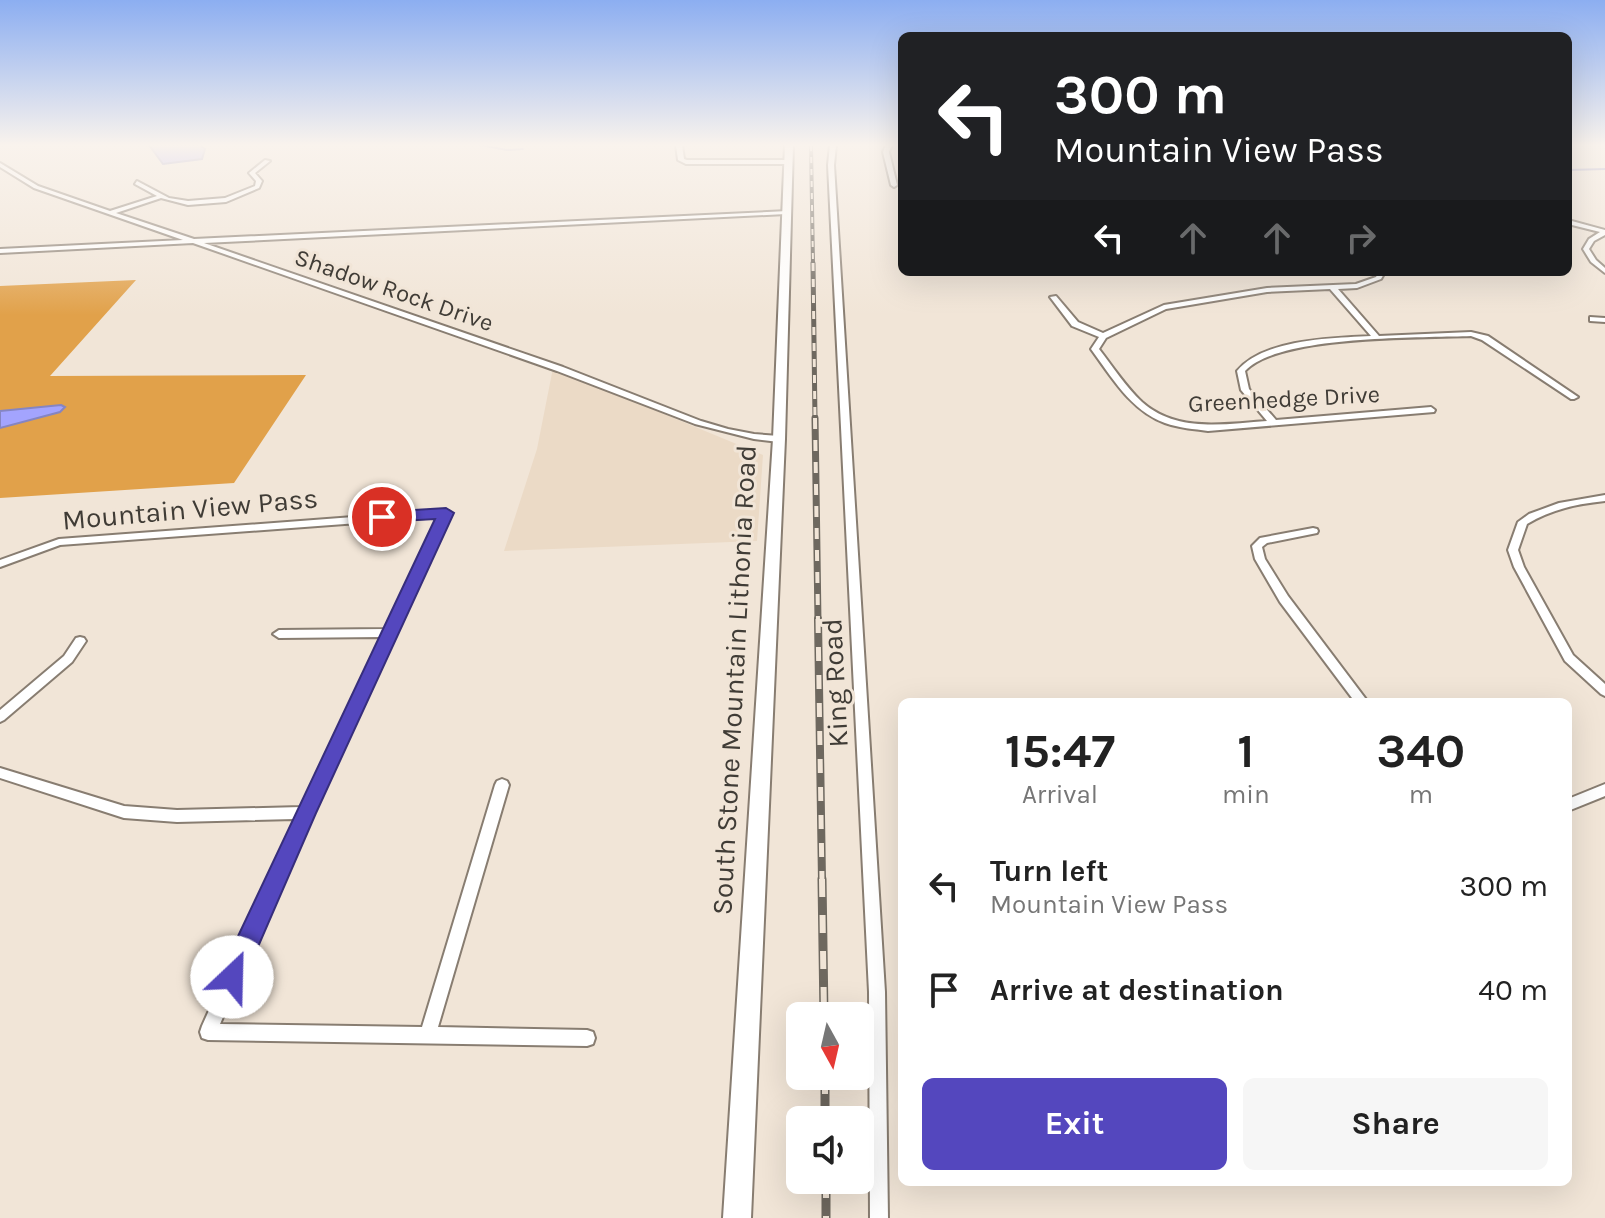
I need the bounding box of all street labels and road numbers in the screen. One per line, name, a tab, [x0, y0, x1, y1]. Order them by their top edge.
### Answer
street label: Shadow Rock Drive	[291, 243, 497, 337]
street label: Greenhedge Drive	[1187, 380, 1381, 418]
street label: South Stone Mountain Lithonia Road	[705, 444, 763, 916]
street label: Mountain View Pass	[61, 481, 319, 537]
street label: King Road	[815, 618, 855, 748]

